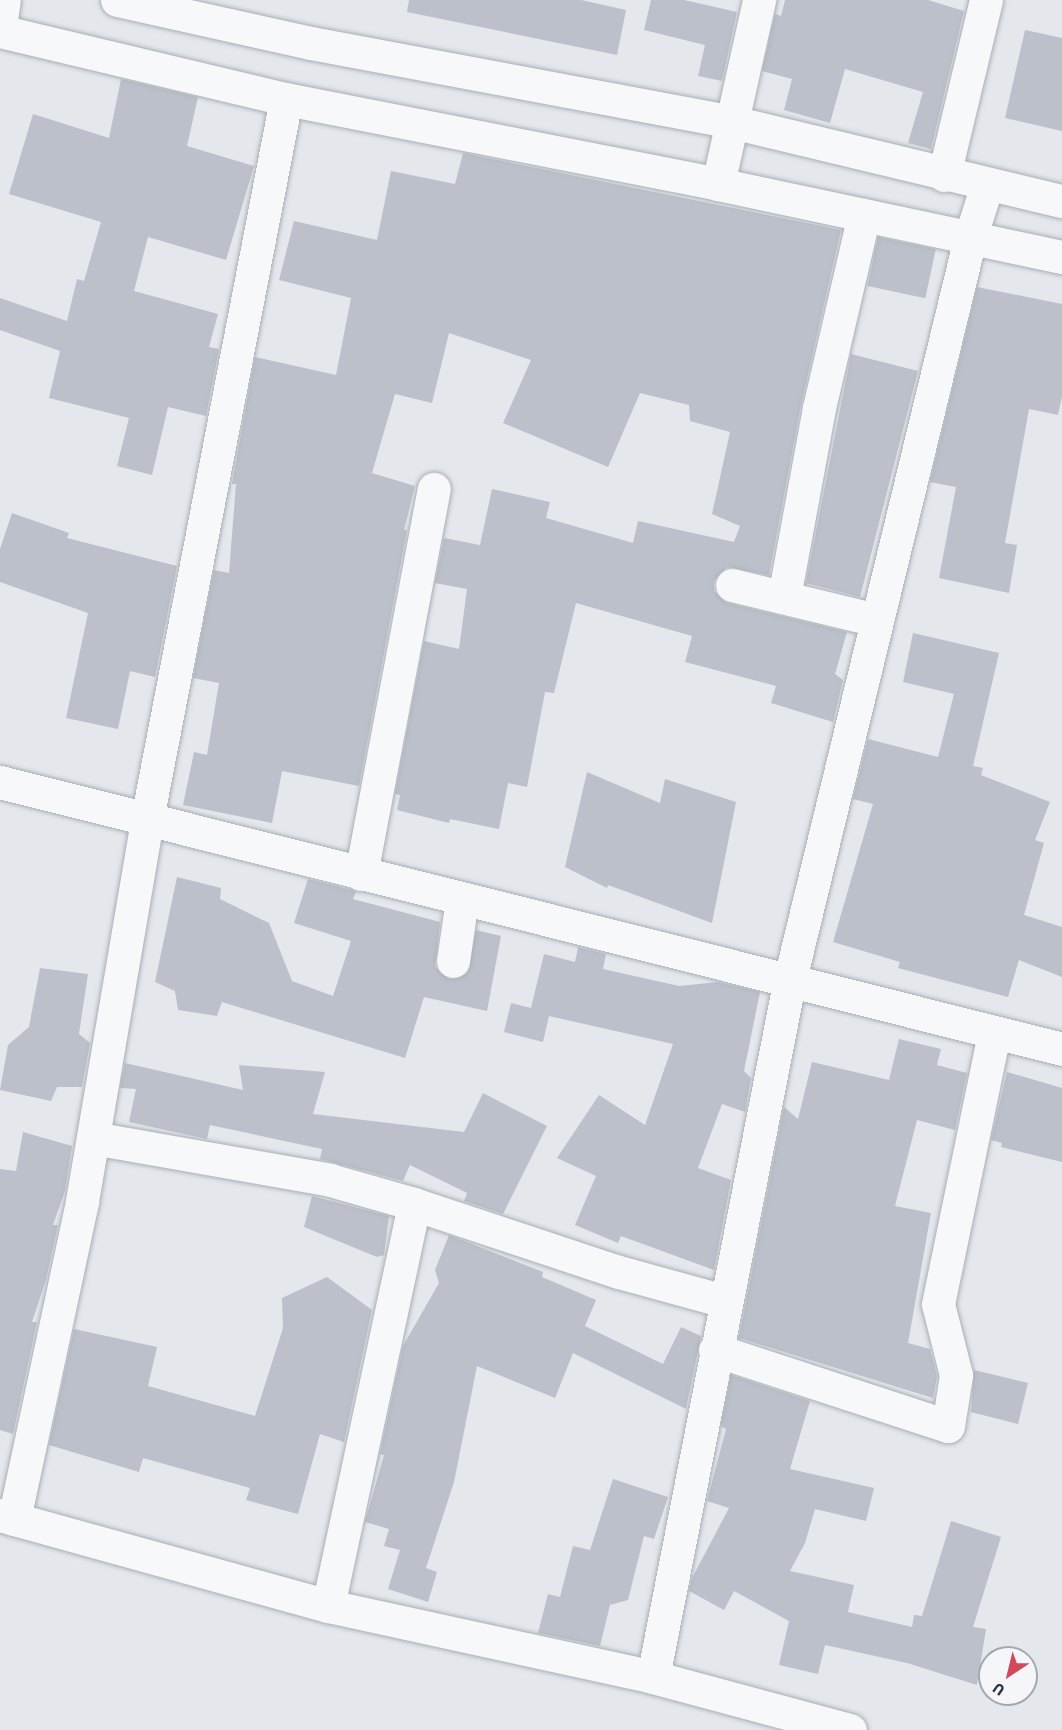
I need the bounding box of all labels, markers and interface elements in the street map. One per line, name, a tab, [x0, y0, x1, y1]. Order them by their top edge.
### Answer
north arrow	[978, 1646, 1038, 1706]
text: U	[988, 1677, 1009, 1701]

